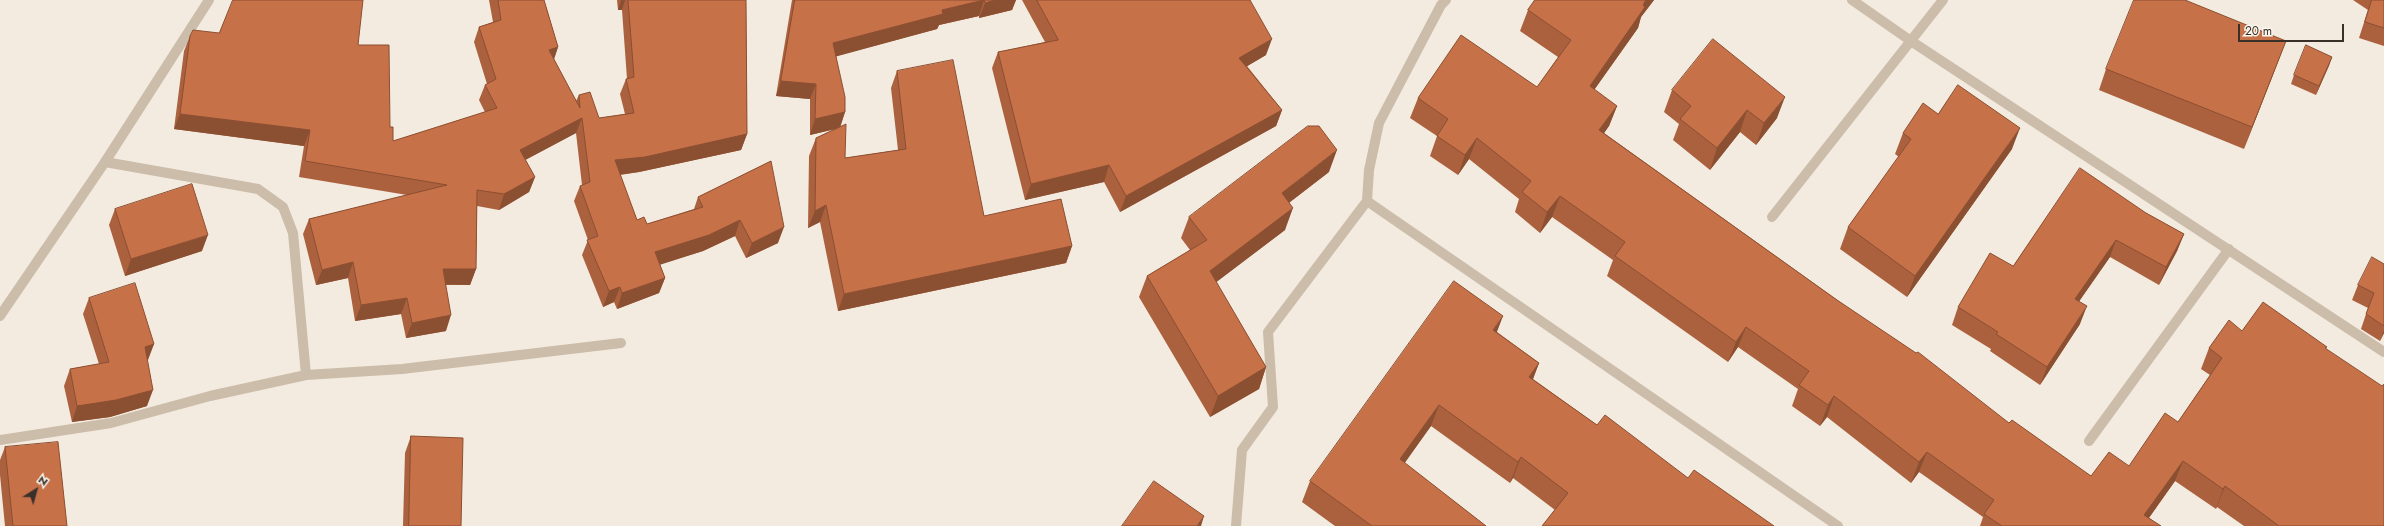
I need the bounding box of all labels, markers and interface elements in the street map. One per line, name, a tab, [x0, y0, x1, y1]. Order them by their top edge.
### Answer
scale bar	[2240, 16, 2346, 42]
text: 20 m	[2245, 22, 2272, 40]
north arrow	[16, 470, 56, 510]
text: N	[35, 471, 52, 489]

